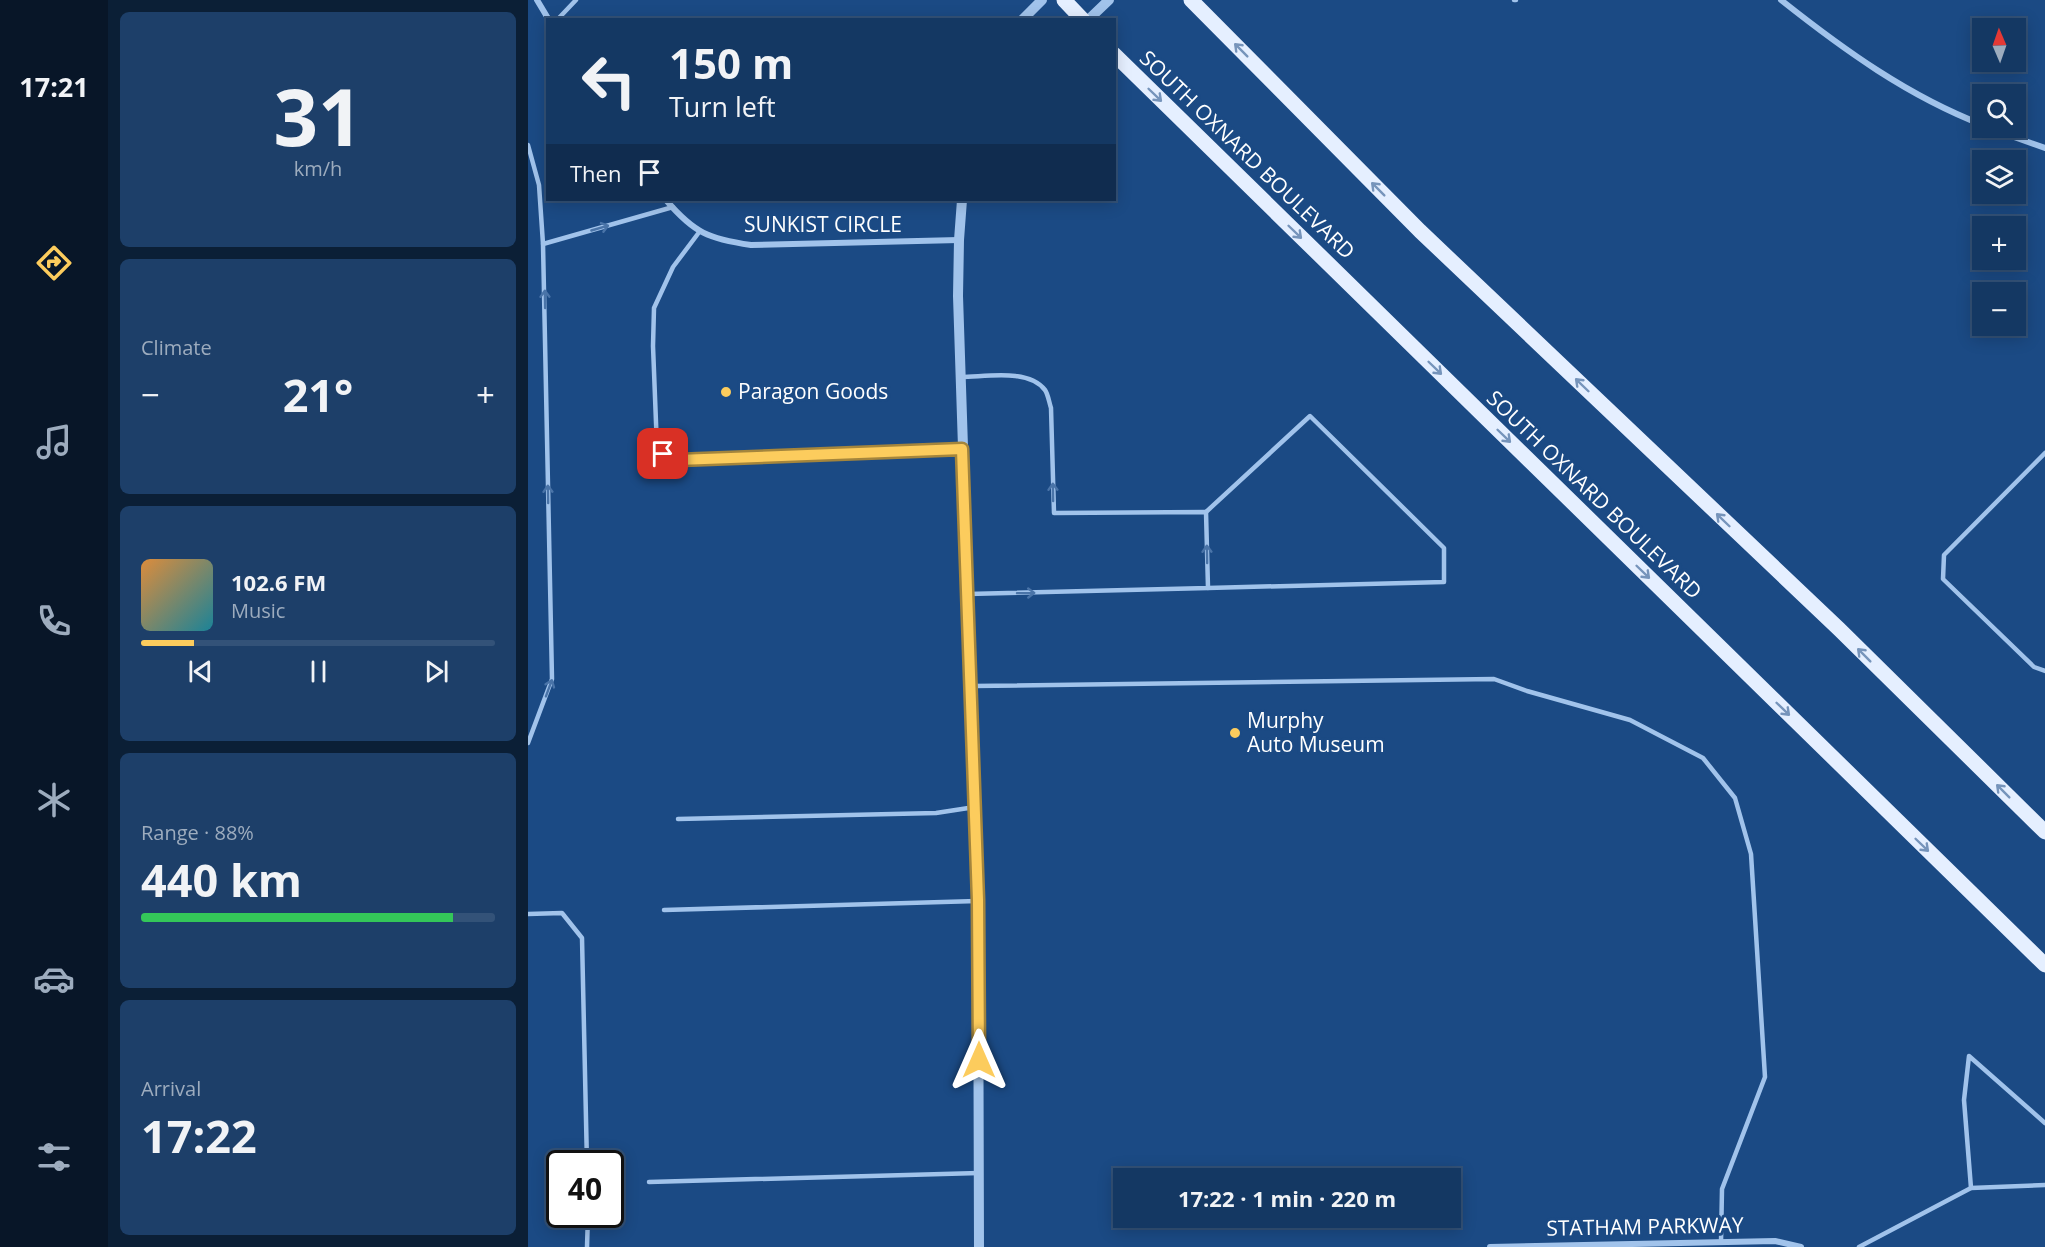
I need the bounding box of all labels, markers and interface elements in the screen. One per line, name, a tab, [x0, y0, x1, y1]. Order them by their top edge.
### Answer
north arrow	[1972, 18, 2026, 72]
map controls	[1972, 18, 2026, 336]
text: 150 m	[669, 34, 793, 91]
icon: left	[570, 42, 648, 120]
one-way arrow	[1234, 43, 1249, 58]
street label: SOUTH OXNARD BOULEVARD	[1134, 44, 1361, 265]
text: 31	[273, 63, 363, 169]
text: 17:21	[19, 68, 89, 105]
button: search	[1972, 84, 2026, 138]
text: Turn left	[669, 88, 776, 125]
one-way arrow	[1148, 88, 1163, 103]
button: layers	[1972, 150, 2026, 204]
text: km/h	[294, 155, 342, 182]
icon: arrive	[633, 156, 666, 189]
text: Then	[570, 158, 621, 188]
one-way arrow	[1371, 182, 1386, 196]
street label: SUNKIST CIRCLE	[744, 210, 902, 238]
button: +	[1972, 216, 2026, 270]
one-way arrow	[590, 222, 609, 233]
one-way arrow	[1287, 224, 1302, 239]
icon: directions	[33, 242, 75, 284]
button: −	[1972, 282, 2026, 336]
one-way arrow	[539, 290, 550, 310]
text: Climate	[141, 334, 212, 361]
one-way arrow	[1427, 360, 1442, 375]
text: 21°	[283, 364, 353, 425]
text: −	[141, 372, 160, 417]
text: +	[476, 372, 495, 417]
place label: Paragon Goods	[738, 377, 888, 405]
one-way arrow	[1575, 378, 1590, 393]
street label: SOUTH OXNARD BOULEVARD	[1481, 384, 1708, 605]
marker: Paragon Goods	[719, 385, 733, 399]
icon: music	[33, 421, 75, 463]
pin	[637, 428, 688, 479]
one-way arrow	[1497, 428, 1512, 443]
icon: arrive	[646, 437, 679, 470]
one-way arrow	[1048, 482, 1059, 502]
one-way arrow	[543, 485, 554, 505]
one-way arrow	[1716, 513, 1731, 527]
one-way arrow	[1202, 545, 1213, 565]
one-way arrow	[1636, 565, 1651, 579]
text: 102.6 FM	[231, 567, 326, 597]
one-way arrow	[1016, 587, 1036, 599]
text: Music	[231, 597, 285, 624]
icon: phone	[33, 600, 75, 642]
one-way arrow	[1857, 647, 1872, 662]
icon: previous	[184, 655, 217, 688]
icon: pause	[302, 655, 335, 688]
icon: next	[420, 655, 453, 688]
one-way arrow	[544, 680, 555, 698]
one-way arrow	[1775, 701, 1790, 716]
place label: Murphy Auto Museum	[1247, 706, 1385, 758]
marker: Murphy Auto Museum	[1228, 726, 1242, 740]
icon: climate	[33, 779, 75, 821]
one-way arrow	[1996, 784, 2011, 799]
text: Range · 88%	[141, 819, 254, 846]
one-way arrow	[1915, 838, 1930, 852]
text: 440 km	[141, 849, 302, 910]
icon: car	[33, 958, 75, 1000]
position arrow	[947, 1028, 1011, 1092]
text: Arrival	[141, 1075, 201, 1102]
text: 17:22	[141, 1105, 257, 1166]
icon: filters	[33, 1136, 75, 1178]
speed limit sign: 40	[546, 1150, 624, 1228]
text: 17:22 · 1 min · 220 m	[1178, 1183, 1396, 1213]
street label: STATHAM PARKWAY	[1546, 1210, 1744, 1242]

